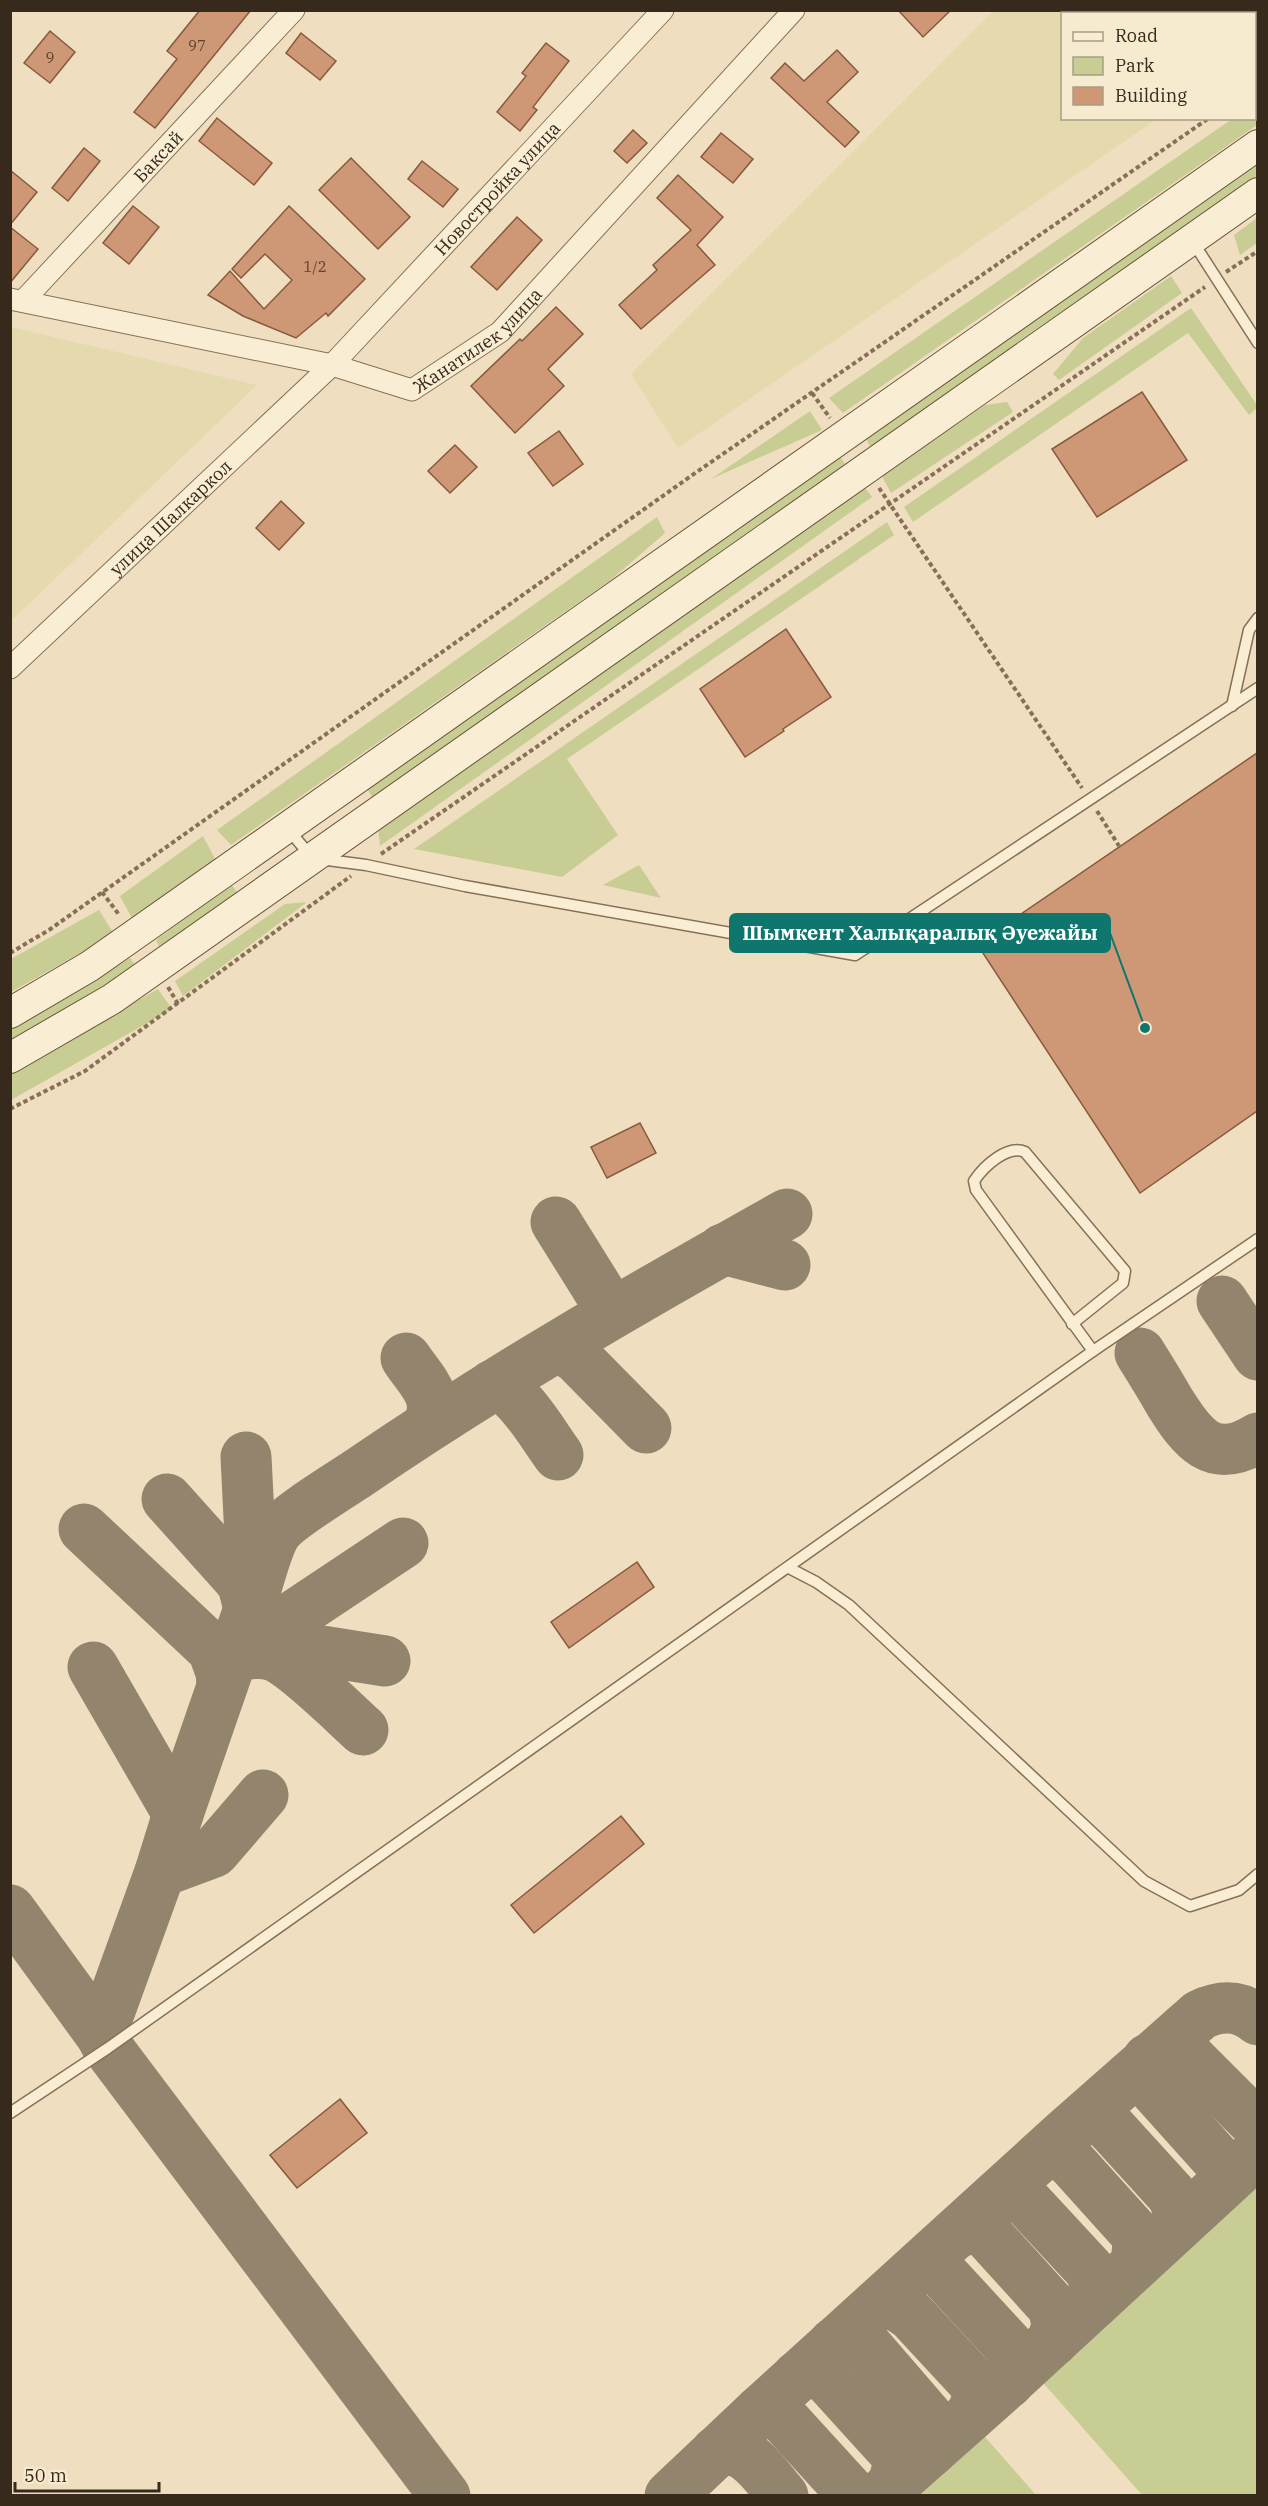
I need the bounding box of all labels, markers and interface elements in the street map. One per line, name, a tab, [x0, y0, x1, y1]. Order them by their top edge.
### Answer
legend	[1061, 12, 1256, 120]
text: Road	[1115, 24, 1158, 47]
house number: 97	[188, 36, 206, 55]
house number: 9	[45, 48, 55, 67]
text: Park	[1115, 54, 1155, 77]
text: Building	[1115, 84, 1187, 107]
street label: Новостройка улица	[429, 116, 565, 260]
street label: Баксай	[128, 125, 188, 187]
house number: 1/2	[303, 257, 327, 276]
street label: Жанатилек улица	[408, 282, 547, 398]
street label: улица Шалкаркол	[104, 454, 236, 580]
callout: Шымкент Халықаралық Әуежайы	[730, 914, 1110, 952]
text: Шымкент Халықаралық Әуежайы	[742, 919, 1098, 946]
scale bar	[15, 2455, 159, 2493]
text: 50 m	[24, 2464, 67, 2487]

